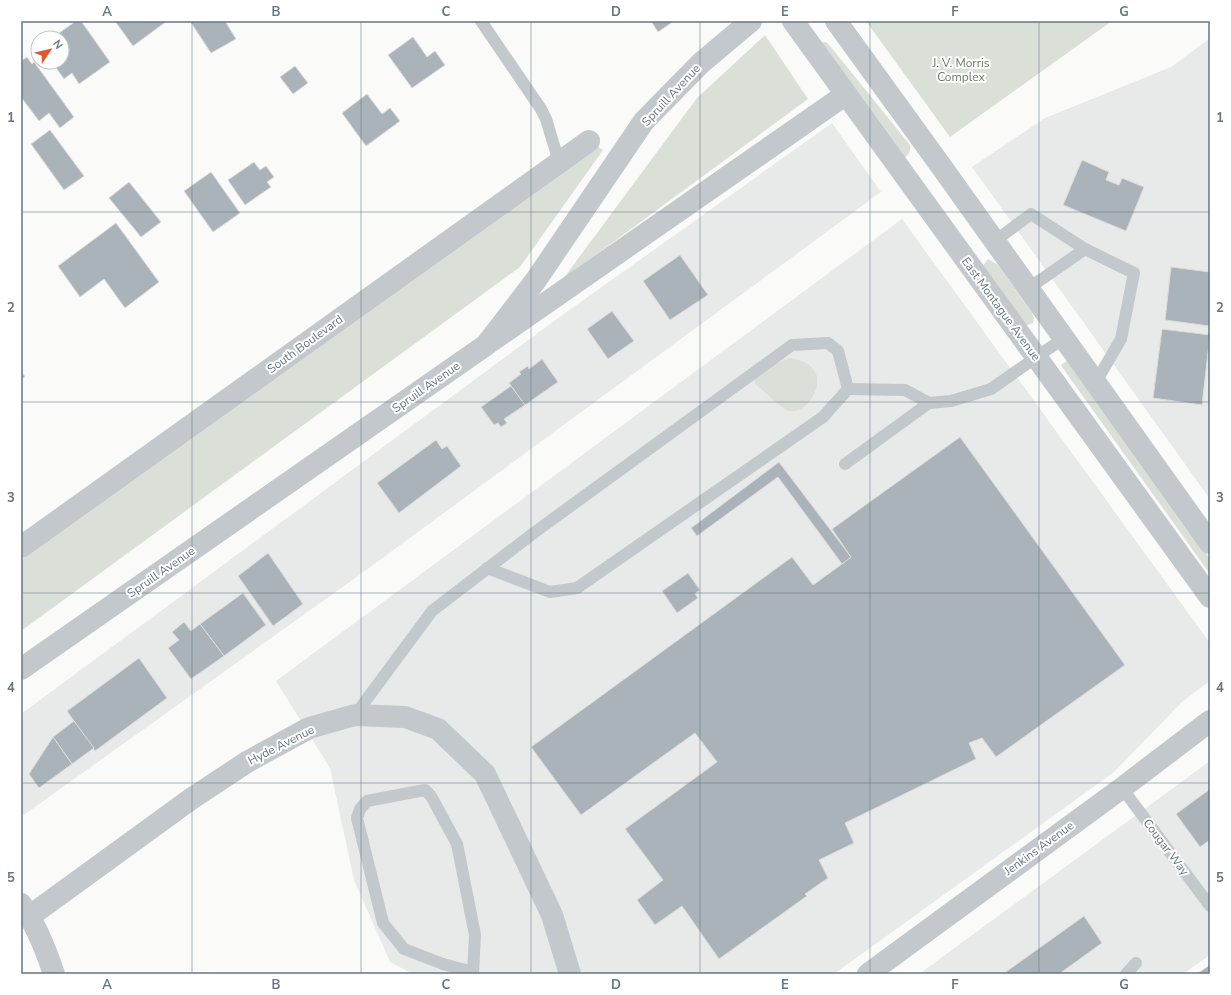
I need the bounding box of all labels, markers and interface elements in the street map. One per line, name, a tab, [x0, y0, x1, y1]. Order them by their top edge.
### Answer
text: A	[102, 3, 112, 21]
text: B	[272, 3, 281, 21]
text: C	[442, 3, 451, 21]
text: D	[611, 3, 621, 21]
text: E	[781, 3, 789, 21]
text: F	[951, 3, 959, 21]
text: G	[1119, 3, 1129, 21]
north arrow	[30, 30, 70, 70]
text: N	[49, 37, 66, 52]
park label: J. V. Morris Complex	[931, 55, 990, 85]
street label: Spruill Avenue	[638, 61, 704, 129]
text: 1	[7, 109, 15, 127]
text: 1	[1216, 109, 1224, 127]
street label: East Montague Avenue	[958, 254, 1044, 364]
text: 2	[7, 299, 15, 317]
text: 2	[1216, 299, 1224, 317]
street label: South Boulevard	[264, 311, 346, 377]
street label: Spruill Avenue	[389, 358, 463, 416]
text: 3	[7, 489, 15, 507]
text: 3	[1216, 489, 1224, 507]
street label: Spruill Avenue	[124, 543, 198, 601]
text: 4	[7, 679, 15, 697]
text: 4	[1216, 679, 1224, 697]
street label: Hyde Avenue	[245, 721, 317, 769]
street label: Cougar Way	[1140, 815, 1193, 879]
street label: Jenkins Avenue	[1000, 817, 1077, 879]
text: 5	[7, 869, 15, 887]
text: 5	[1216, 869, 1224, 887]
text: A	[102, 976, 112, 994]
text: B	[272, 976, 281, 994]
text: C	[442, 976, 451, 994]
text: D	[611, 976, 621, 994]
text: E	[781, 976, 789, 994]
text: F	[951, 976, 959, 994]
text: G	[1119, 976, 1129, 994]

